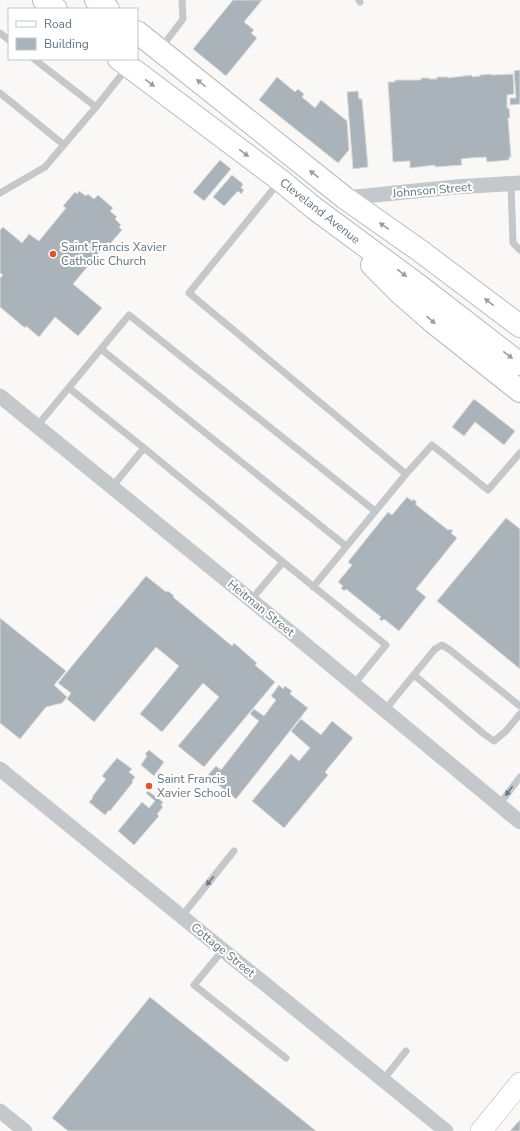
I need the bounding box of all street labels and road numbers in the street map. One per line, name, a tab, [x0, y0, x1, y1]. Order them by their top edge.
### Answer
street label: Cleveland Avenue	[276, 175, 364, 247]
street label: Johnson Street	[391, 179, 473, 202]
street label: Heitman Street	[224, 576, 298, 640]
street label: Cottage Street	[188, 919, 259, 981]

